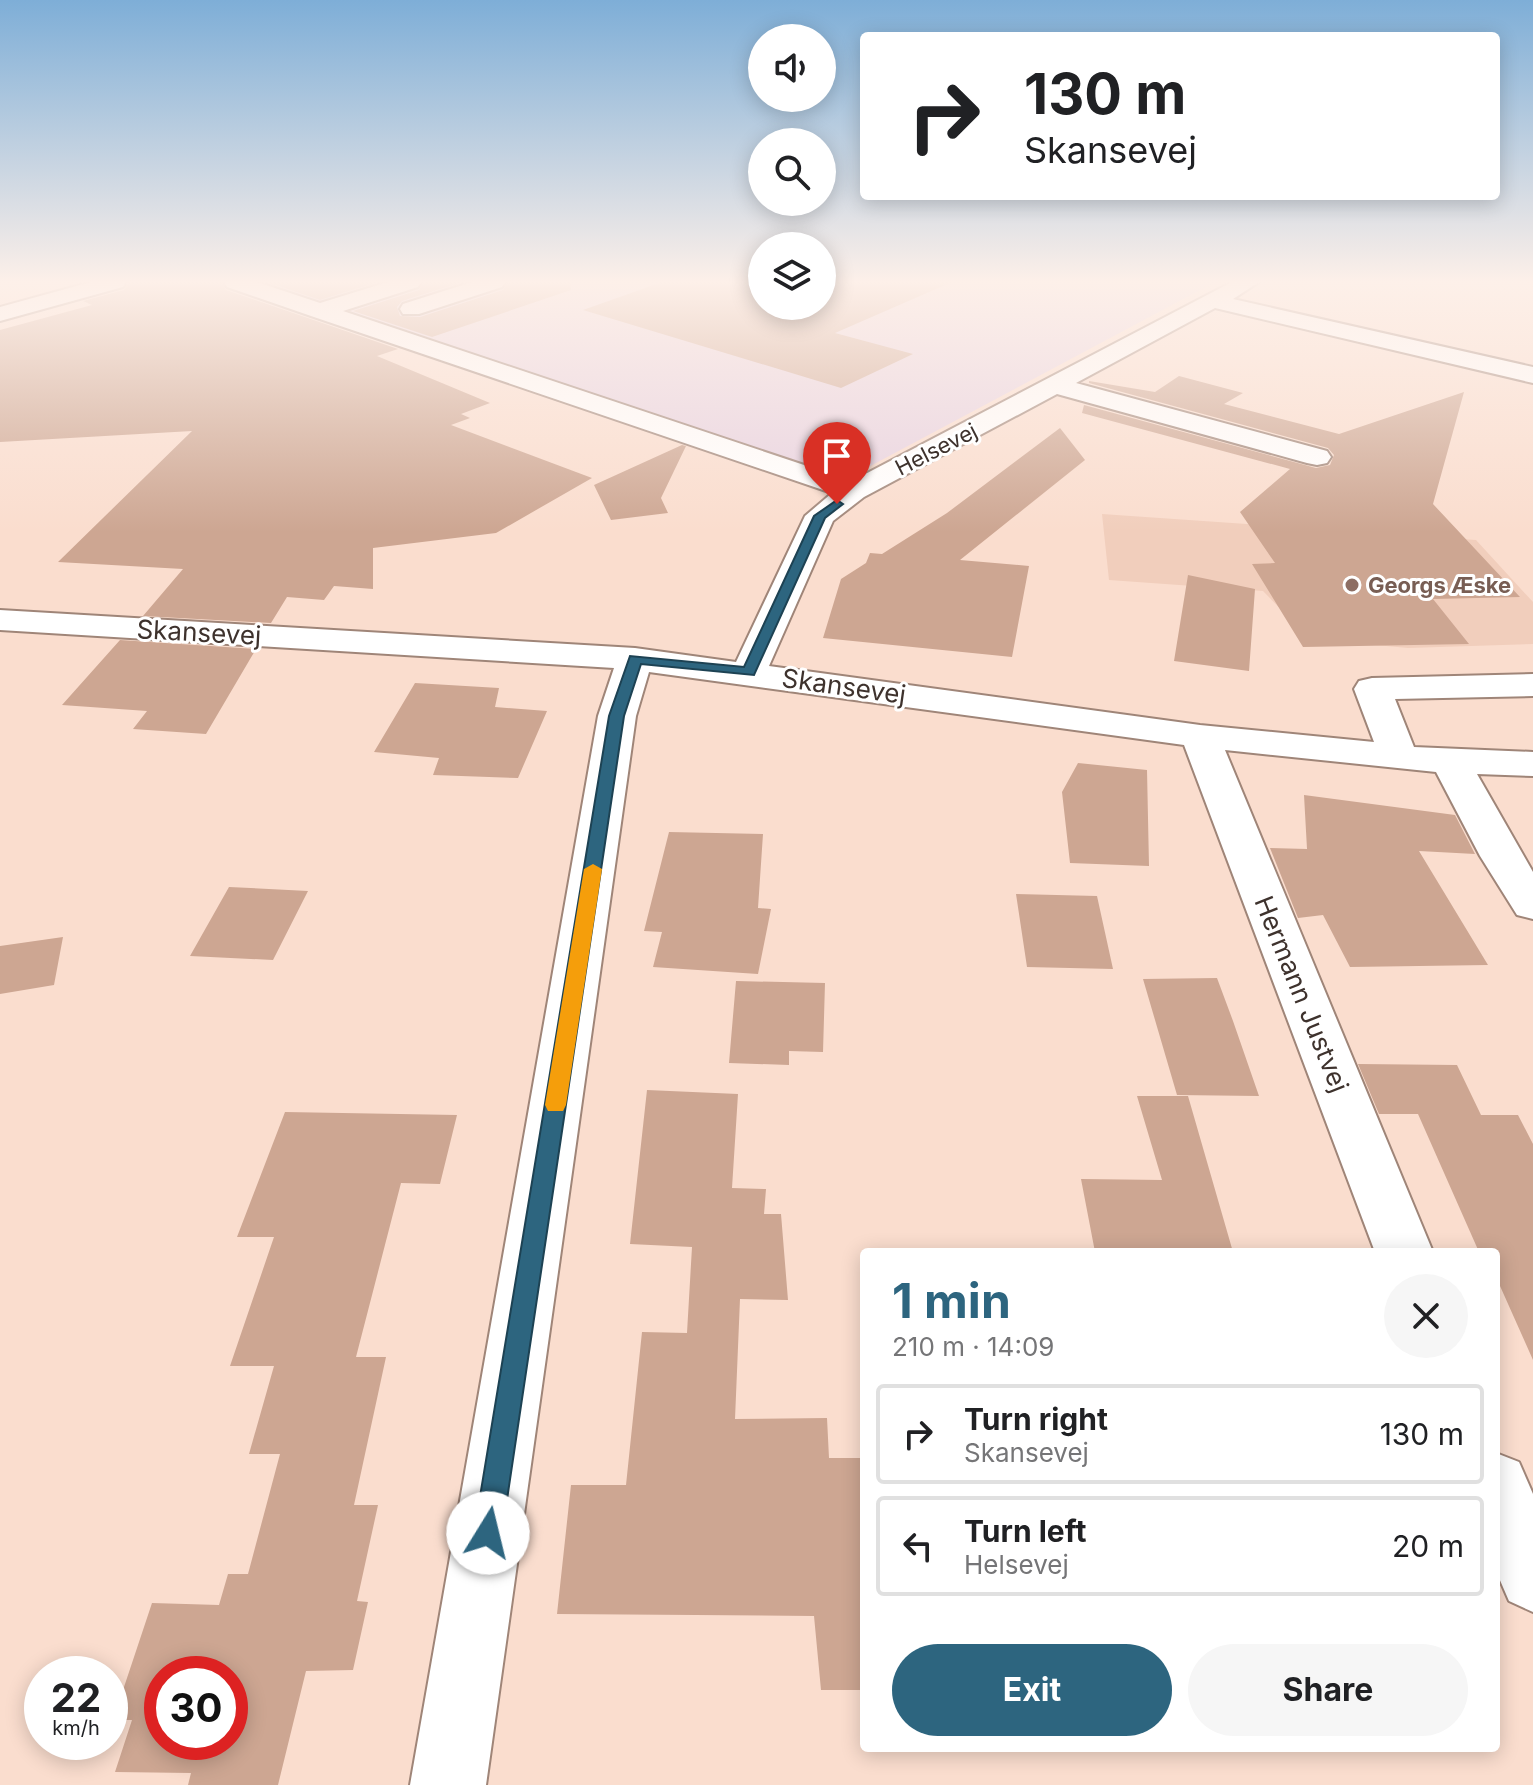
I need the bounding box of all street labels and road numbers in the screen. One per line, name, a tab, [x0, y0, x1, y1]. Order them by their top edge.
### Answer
street label: Helsevej	[891, 417, 981, 481]
street label: Skansevej	[136, 613, 262, 651]
street label: Skansevej	[780, 662, 908, 710]
street label: Hermann Justvej	[1249, 891, 1355, 1097]

